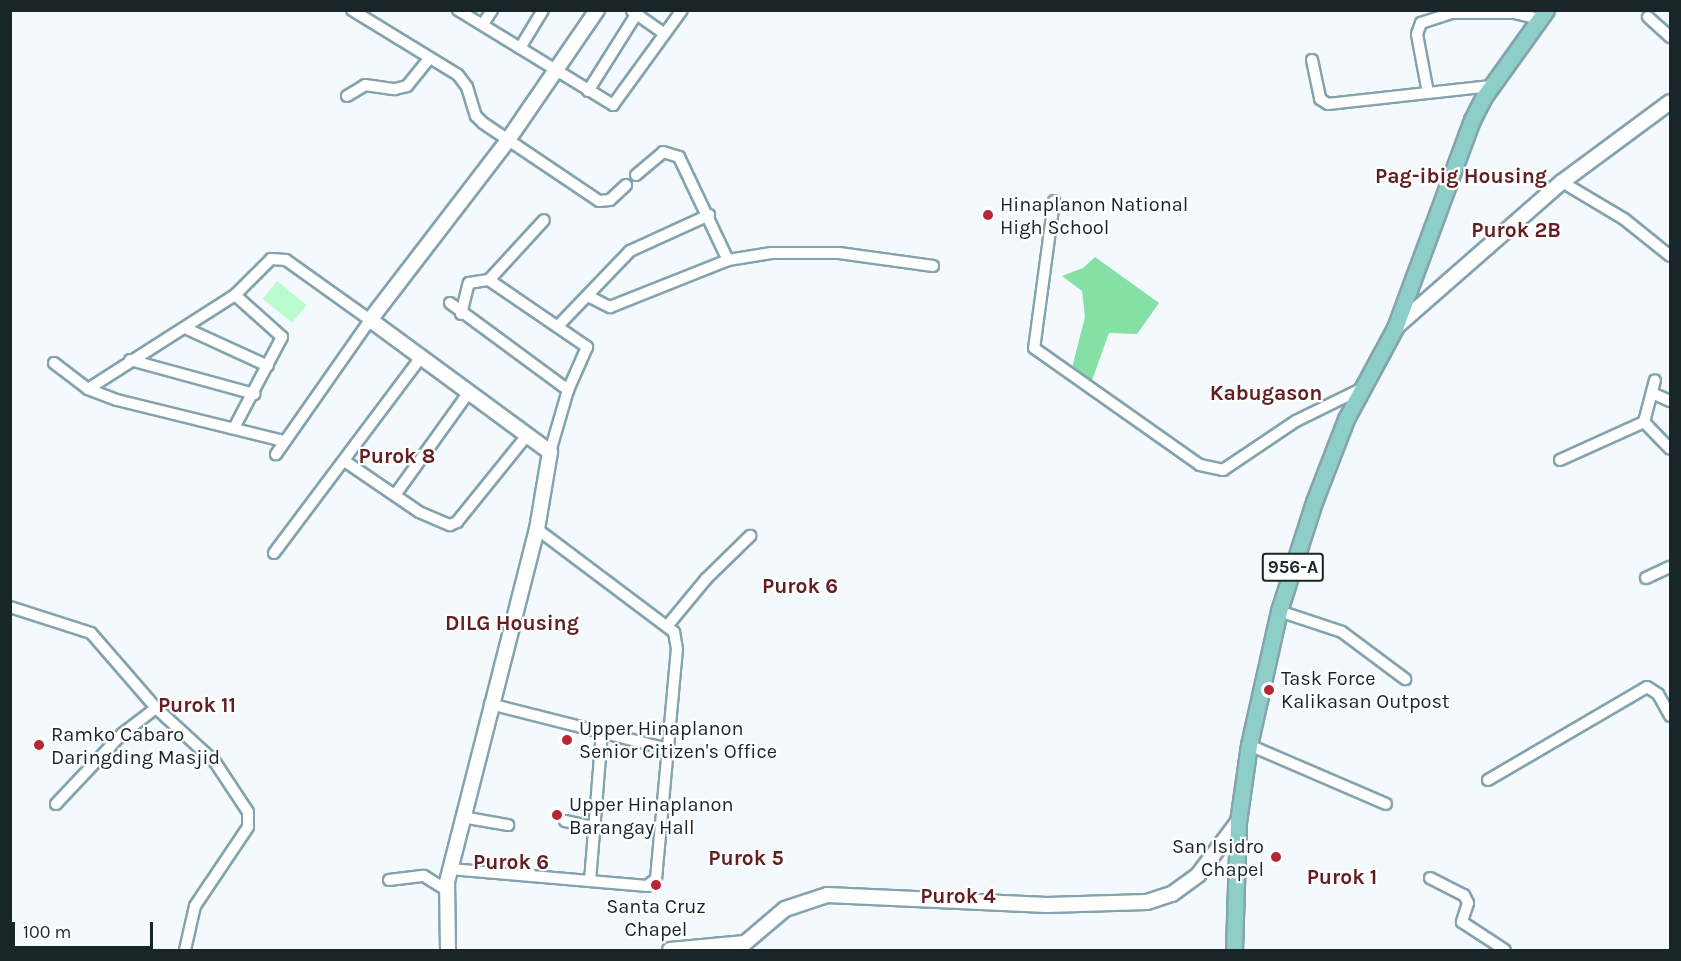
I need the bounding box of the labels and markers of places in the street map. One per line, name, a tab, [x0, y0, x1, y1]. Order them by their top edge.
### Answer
place label: Hinaplanon National High School	[1000, 192, 1188, 239]
marker: Hinaplanon National High School	[981, 208, 995, 222]
place label: Task Force Kalikasan Outpost	[1281, 666, 1450, 713]
marker: Task Force Kalikasan Outpost	[1262, 683, 1276, 697]
place label: Upper Hinaplanon Senior Citizen's Office	[579, 716, 777, 763]
place label: Ramko Cabaro Daringding Masjid	[51, 722, 220, 769]
marker: Upper Hinaplanon Senior Citizen's Office	[560, 733, 574, 747]
marker: Ramko Cabaro Daringding Masjid	[32, 738, 46, 752]
place label: Upper Hinaplanon Barangay Hall	[569, 792, 733, 839]
marker: Upper Hinaplanon Barangay Hall	[550, 808, 564, 822]
place label: San Isidro Chapel	[1172, 834, 1264, 881]
marker: San Isidro Chapel	[1269, 850, 1283, 864]
marker: Santa Cruz Chapel	[649, 878, 663, 892]
place label: Santa Cruz Chapel	[606, 894, 706, 941]

